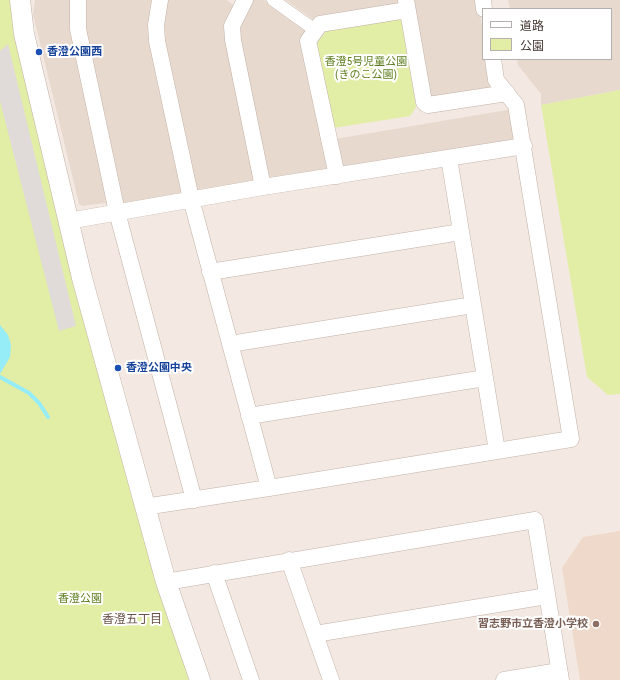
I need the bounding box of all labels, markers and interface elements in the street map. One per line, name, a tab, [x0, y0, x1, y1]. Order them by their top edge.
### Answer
legend	[482, 8, 612, 60]
text: 道路	[520, 19, 544, 33]
text: 公園	[520, 39, 544, 53]
place label: 香澄公園西	[47, 45, 102, 59]
marker: 香澄公園西	[34, 47, 44, 57]
park label: 香澄5号児童公園 (きのこ公園)	[325, 55, 407, 81]
place label: 香澄公園中央	[126, 361, 192, 375]
marker: 香澄公園中央	[113, 363, 123, 373]
park label: 香澄公園	[58, 592, 102, 606]
district label: 香澄五丁目	[102, 613, 162, 627]
place label: 習志野市立香澄小学校	[478, 617, 588, 631]
marker: 習志野市立香澄小学校	[591, 619, 601, 629]

